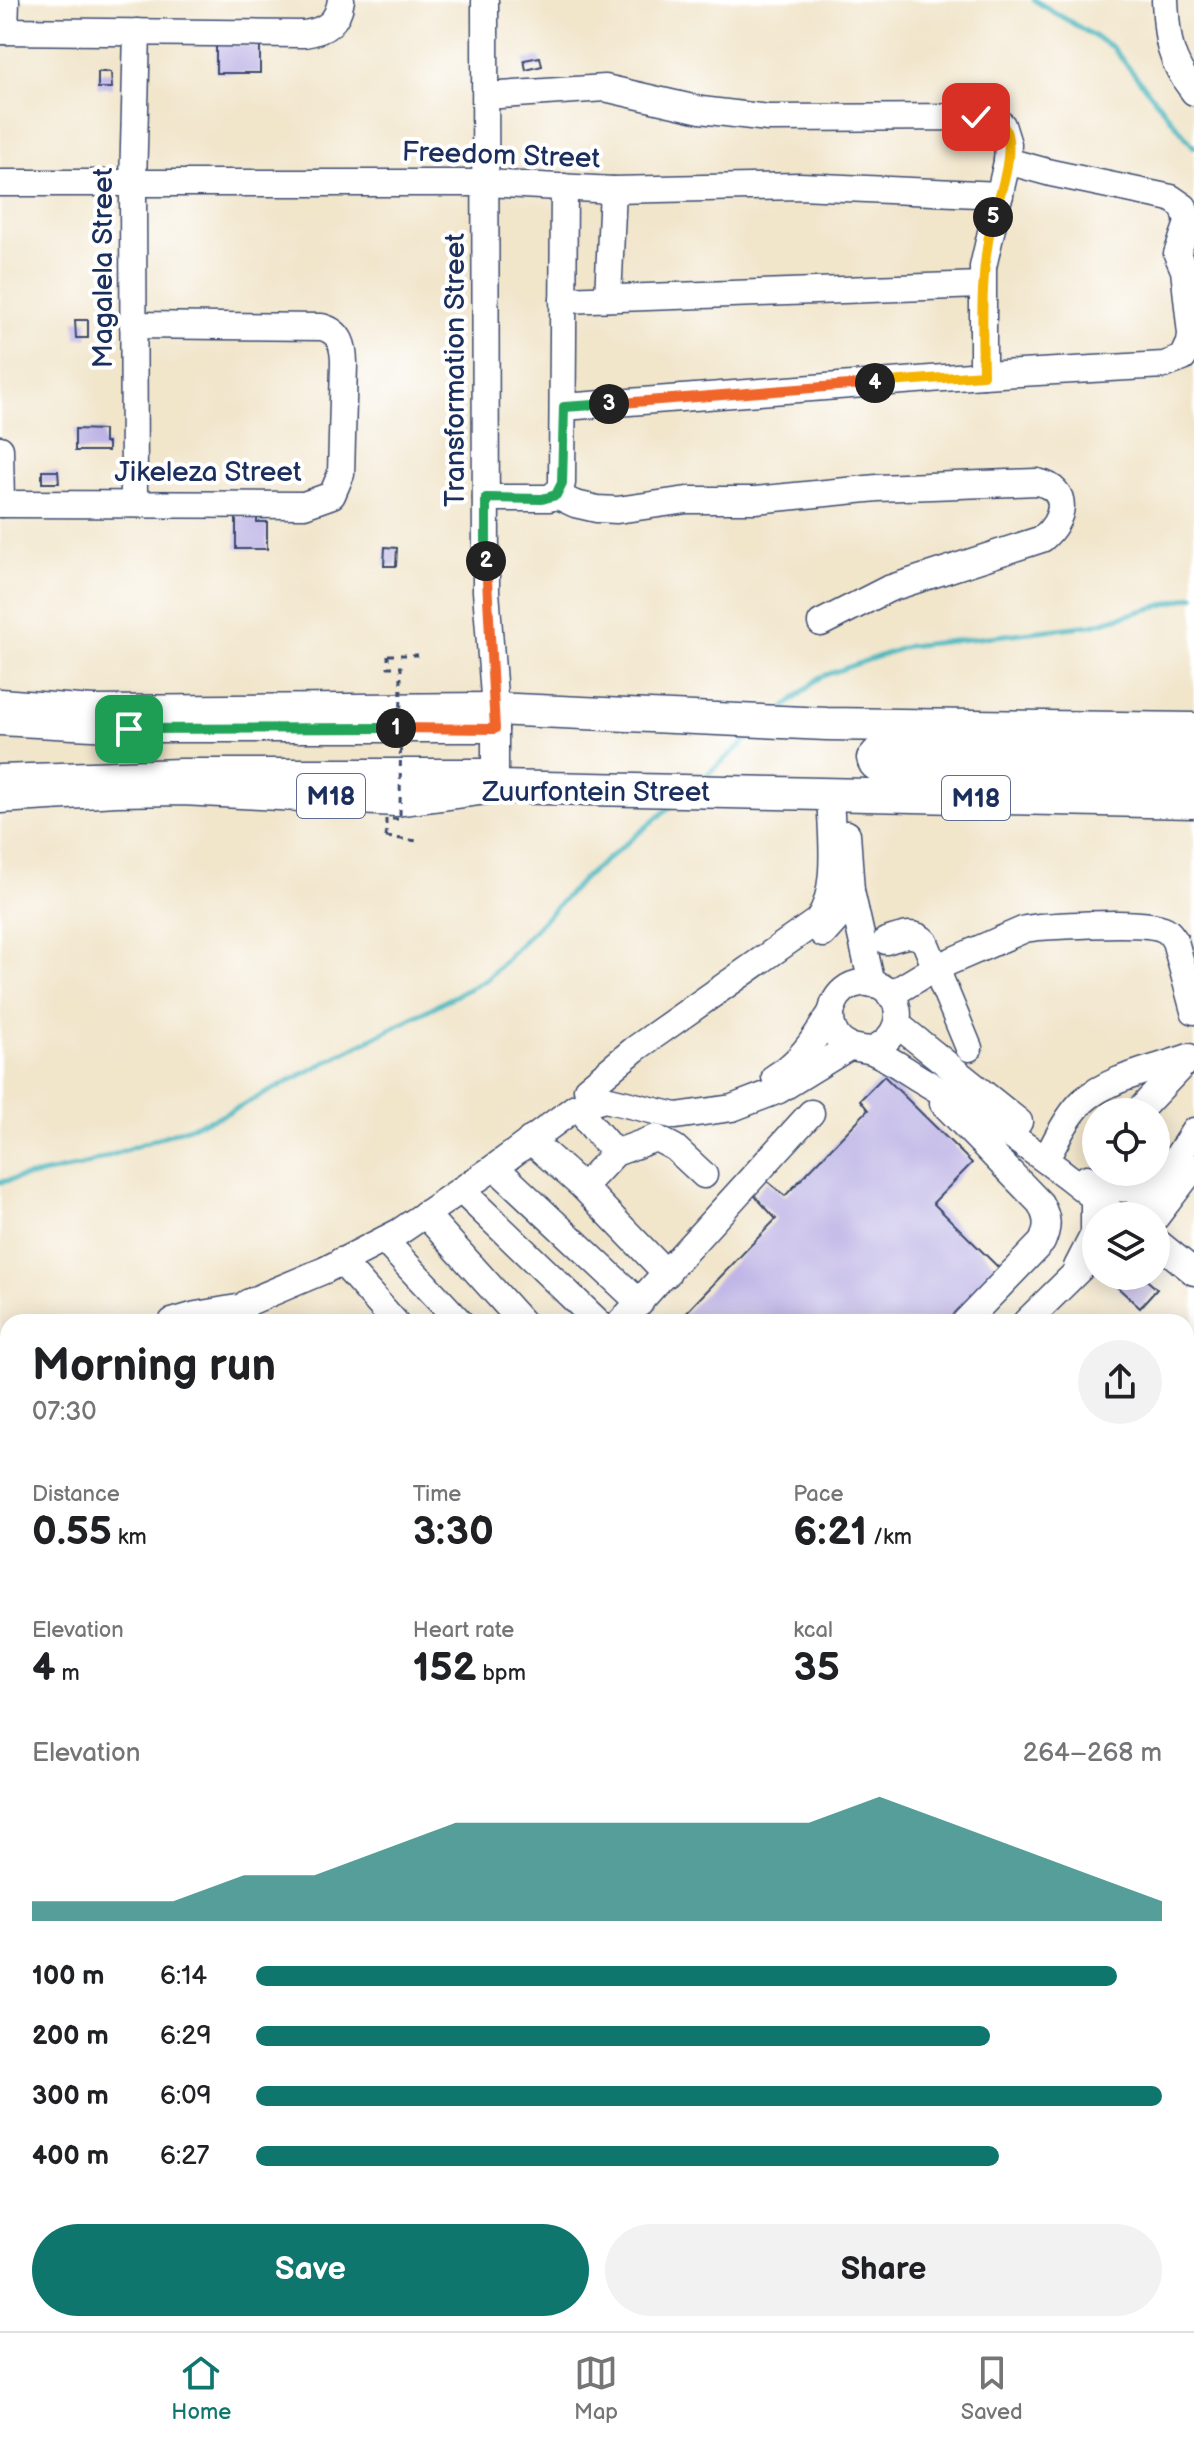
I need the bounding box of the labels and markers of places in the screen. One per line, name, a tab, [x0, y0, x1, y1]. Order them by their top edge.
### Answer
pin	[942, 83, 1010, 151]
pin: 5	[973, 197, 1013, 237]
pin: 4	[855, 363, 895, 403]
pin: 3	[589, 384, 629, 424]
pin: 2	[466, 541, 506, 581]
pin	[95, 695, 163, 763]
pin: 1	[376, 708, 416, 748]

